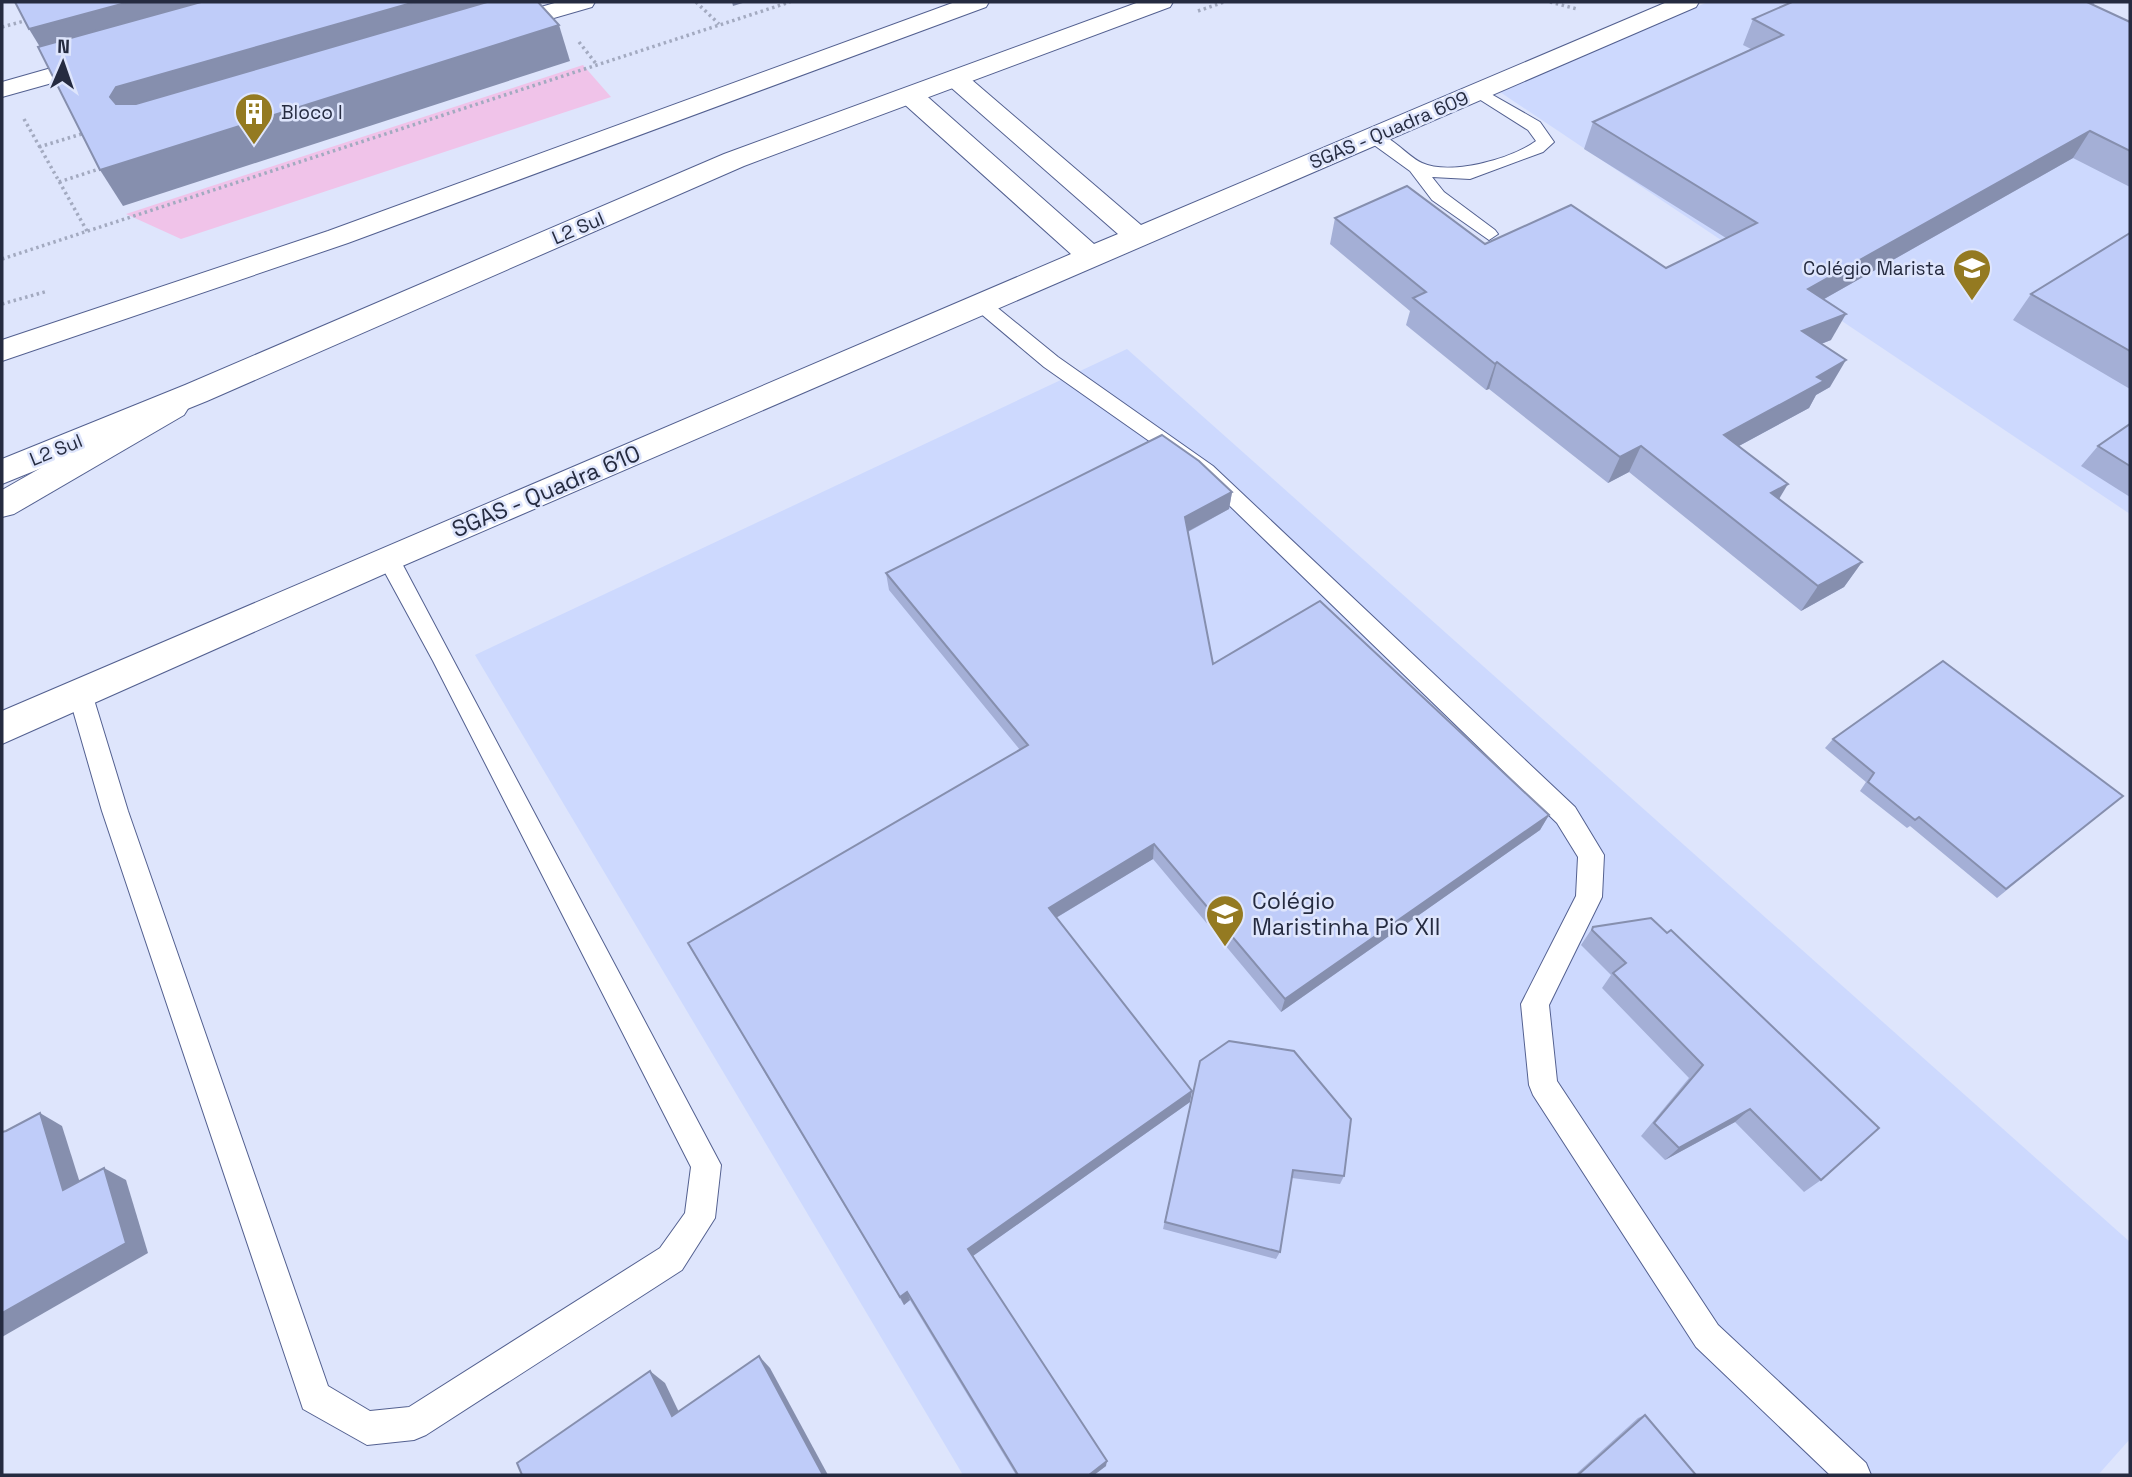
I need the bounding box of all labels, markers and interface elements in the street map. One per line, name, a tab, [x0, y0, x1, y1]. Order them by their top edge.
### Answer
north arrow	[28, 28, 98, 98]
text: N	[57, 34, 70, 59]
street label: SGAS - Quadra 609	[1306, 85, 1472, 175]
building icon: Bloco I	[233, 91, 275, 146]
place label: Bloco I	[281, 100, 343, 125]
street label: L2 Sul	[548, 206, 608, 250]
school or university icon: Colégio Marista	[1951, 247, 1993, 302]
place label: Colégio Marista	[1803, 256, 1945, 281]
street label: L2 Sul	[26, 428, 86, 472]
street label: SGAS - Quadra 610	[447, 438, 645, 544]
place label: Colégio Maristinha Pio XII	[1252, 886, 1440, 942]
school or university icon: Colégio Maristinha Pio XII	[1204, 893, 1246, 948]

